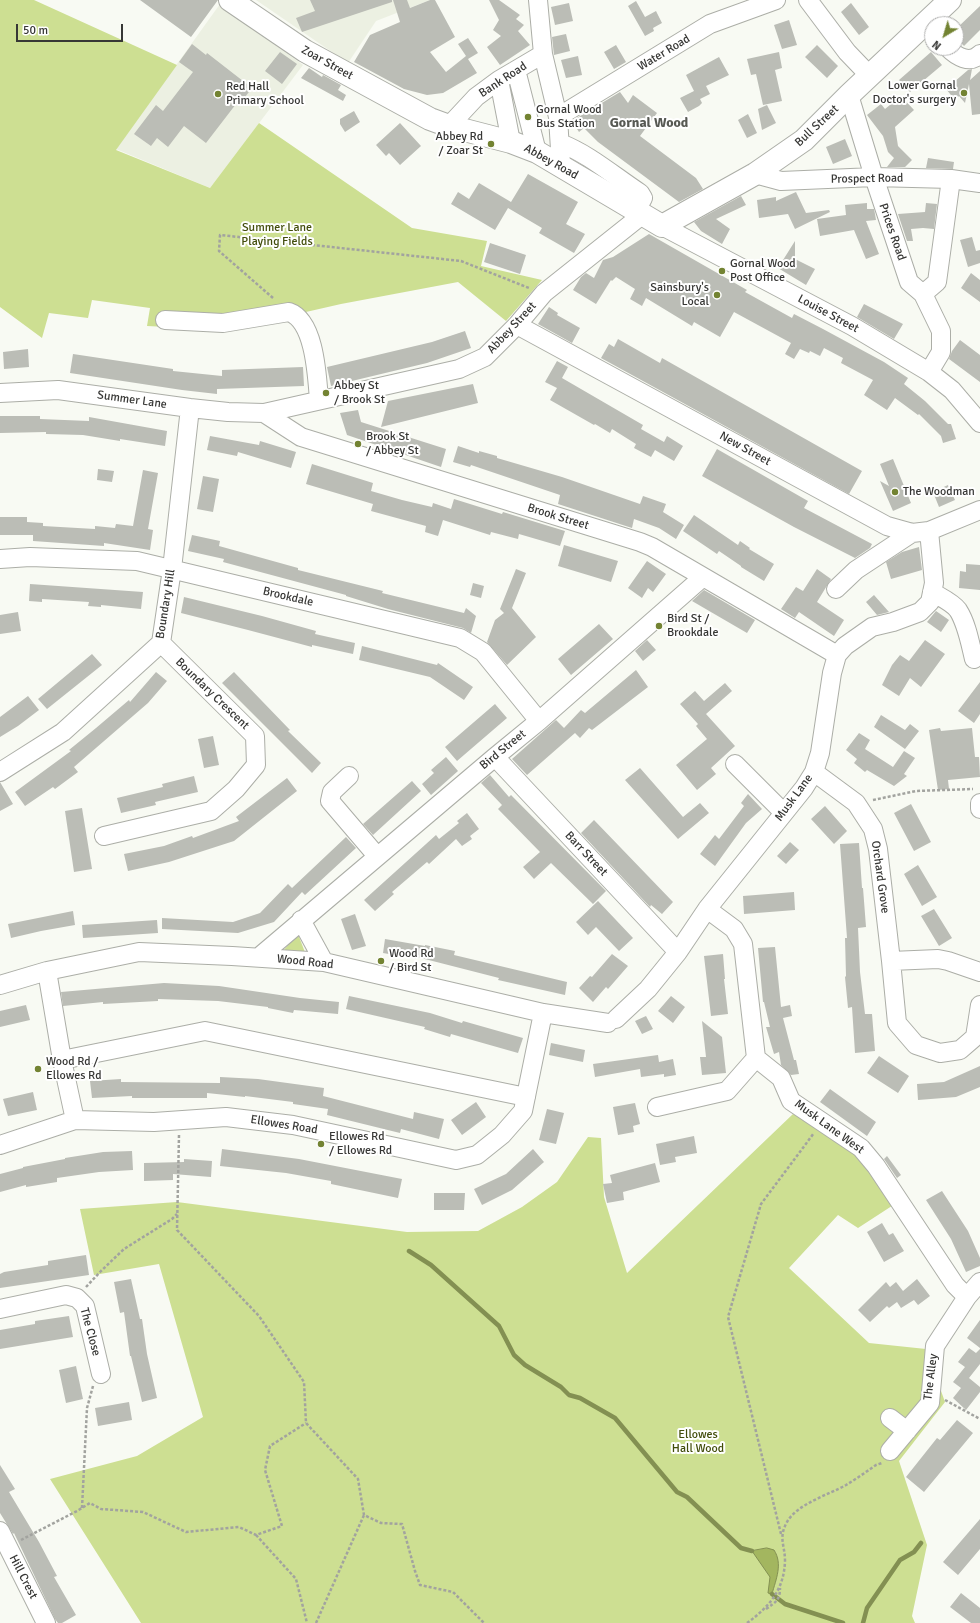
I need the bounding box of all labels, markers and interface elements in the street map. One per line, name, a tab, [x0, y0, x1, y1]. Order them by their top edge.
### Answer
scale bar	[18, 16, 125, 42]
north arrow	[924, 16, 964, 56]
text: 50 m	[23, 23, 48, 38]
street label: Water Road	[635, 32, 693, 74]
text: N	[930, 38, 944, 53]
street label: Zoar Street	[299, 43, 355, 83]
street label: Bank Road	[476, 59, 530, 101]
place label: Lower Gornal Doctor's surgery	[872, 79, 956, 107]
place label: Red Hall Primary School	[226, 80, 304, 108]
marker: Lower Gornal Doctor's surgery	[959, 88, 969, 98]
marker: Red Hall Primary School	[213, 89, 223, 99]
street label: Bull Street	[792, 102, 842, 150]
place label: Gornal Wood Bus Station	[536, 103, 602, 131]
marker: Gornal Wood Bus Station	[523, 112, 533, 122]
district label: Gornal Wood	[610, 115, 688, 131]
place label: Abbey Rd / Zoar St	[436, 130, 483, 158]
marker: Abbey Rd / Zoar St	[486, 139, 496, 149]
street label: Abbey Road	[521, 141, 581, 183]
street label: Prospect Road	[830, 171, 904, 187]
street label: Prices Road	[875, 201, 909, 263]
park label: Summer Lane Playing Fields	[241, 221, 313, 249]
place label: Gornal Wood Post Office	[730, 257, 796, 285]
marker: Gornal Wood Post Office	[717, 266, 727, 276]
place label: Sainsbury's Local	[650, 281, 709, 309]
marker: Sainsbury's Local	[712, 290, 722, 300]
street label: Louise Street	[795, 292, 861, 336]
street label: Abbey Street	[484, 299, 540, 357]
place label: Abbey St / Brook St	[334, 379, 385, 407]
street label: Summer Lane	[96, 388, 168, 412]
marker: Abbey St / Brook St	[321, 388, 331, 398]
street label: New Street	[717, 429, 773, 469]
place label: Brook St / Abbey St	[366, 430, 419, 458]
marker: Brook St / Abbey St	[353, 439, 363, 449]
place label: The Woodman	[903, 485, 975, 499]
marker: The Woodman	[890, 487, 900, 497]
street label: Brook Street	[525, 501, 591, 533]
street label: Boundary Hill	[153, 568, 179, 640]
street label: Brookdale	[261, 584, 315, 610]
place label: Bird St / Brookdale	[667, 612, 718, 640]
marker: Bird St / Brookdale	[654, 621, 664, 631]
street label: Boundary Crescent	[172, 655, 252, 733]
street label: Bird Street	[477, 727, 529, 773]
street label: Musk Lane	[772, 772, 816, 824]
street label: Barr Street	[562, 829, 610, 879]
street label: Orchard Grove	[868, 840, 892, 914]
place label: Wood Rd / Bird St	[389, 947, 434, 975]
street label: Wood Road	[276, 952, 334, 972]
marker: Wood Rd / Bird St	[376, 956, 386, 966]
place label: Wood Rd / Ellowes Rd	[46, 1055, 102, 1083]
marker: Wood Rd / Ellowes Rd	[33, 1064, 43, 1074]
street label: Musk Lane West	[791, 1097, 867, 1157]
street label: Ellowes Road	[249, 1113, 319, 1137]
place label: Ellowes Rd / Ellowes Rd	[329, 1130, 392, 1158]
marker: Ellowes Rd / Ellowes Rd	[316, 1139, 326, 1149]
street label: The Close	[77, 1306, 103, 1358]
street label: The Alley	[921, 1353, 941, 1401]
park label: Ellowes Hall Wood	[672, 1428, 724, 1456]
street label: Hill Crest	[6, 1552, 40, 1602]

